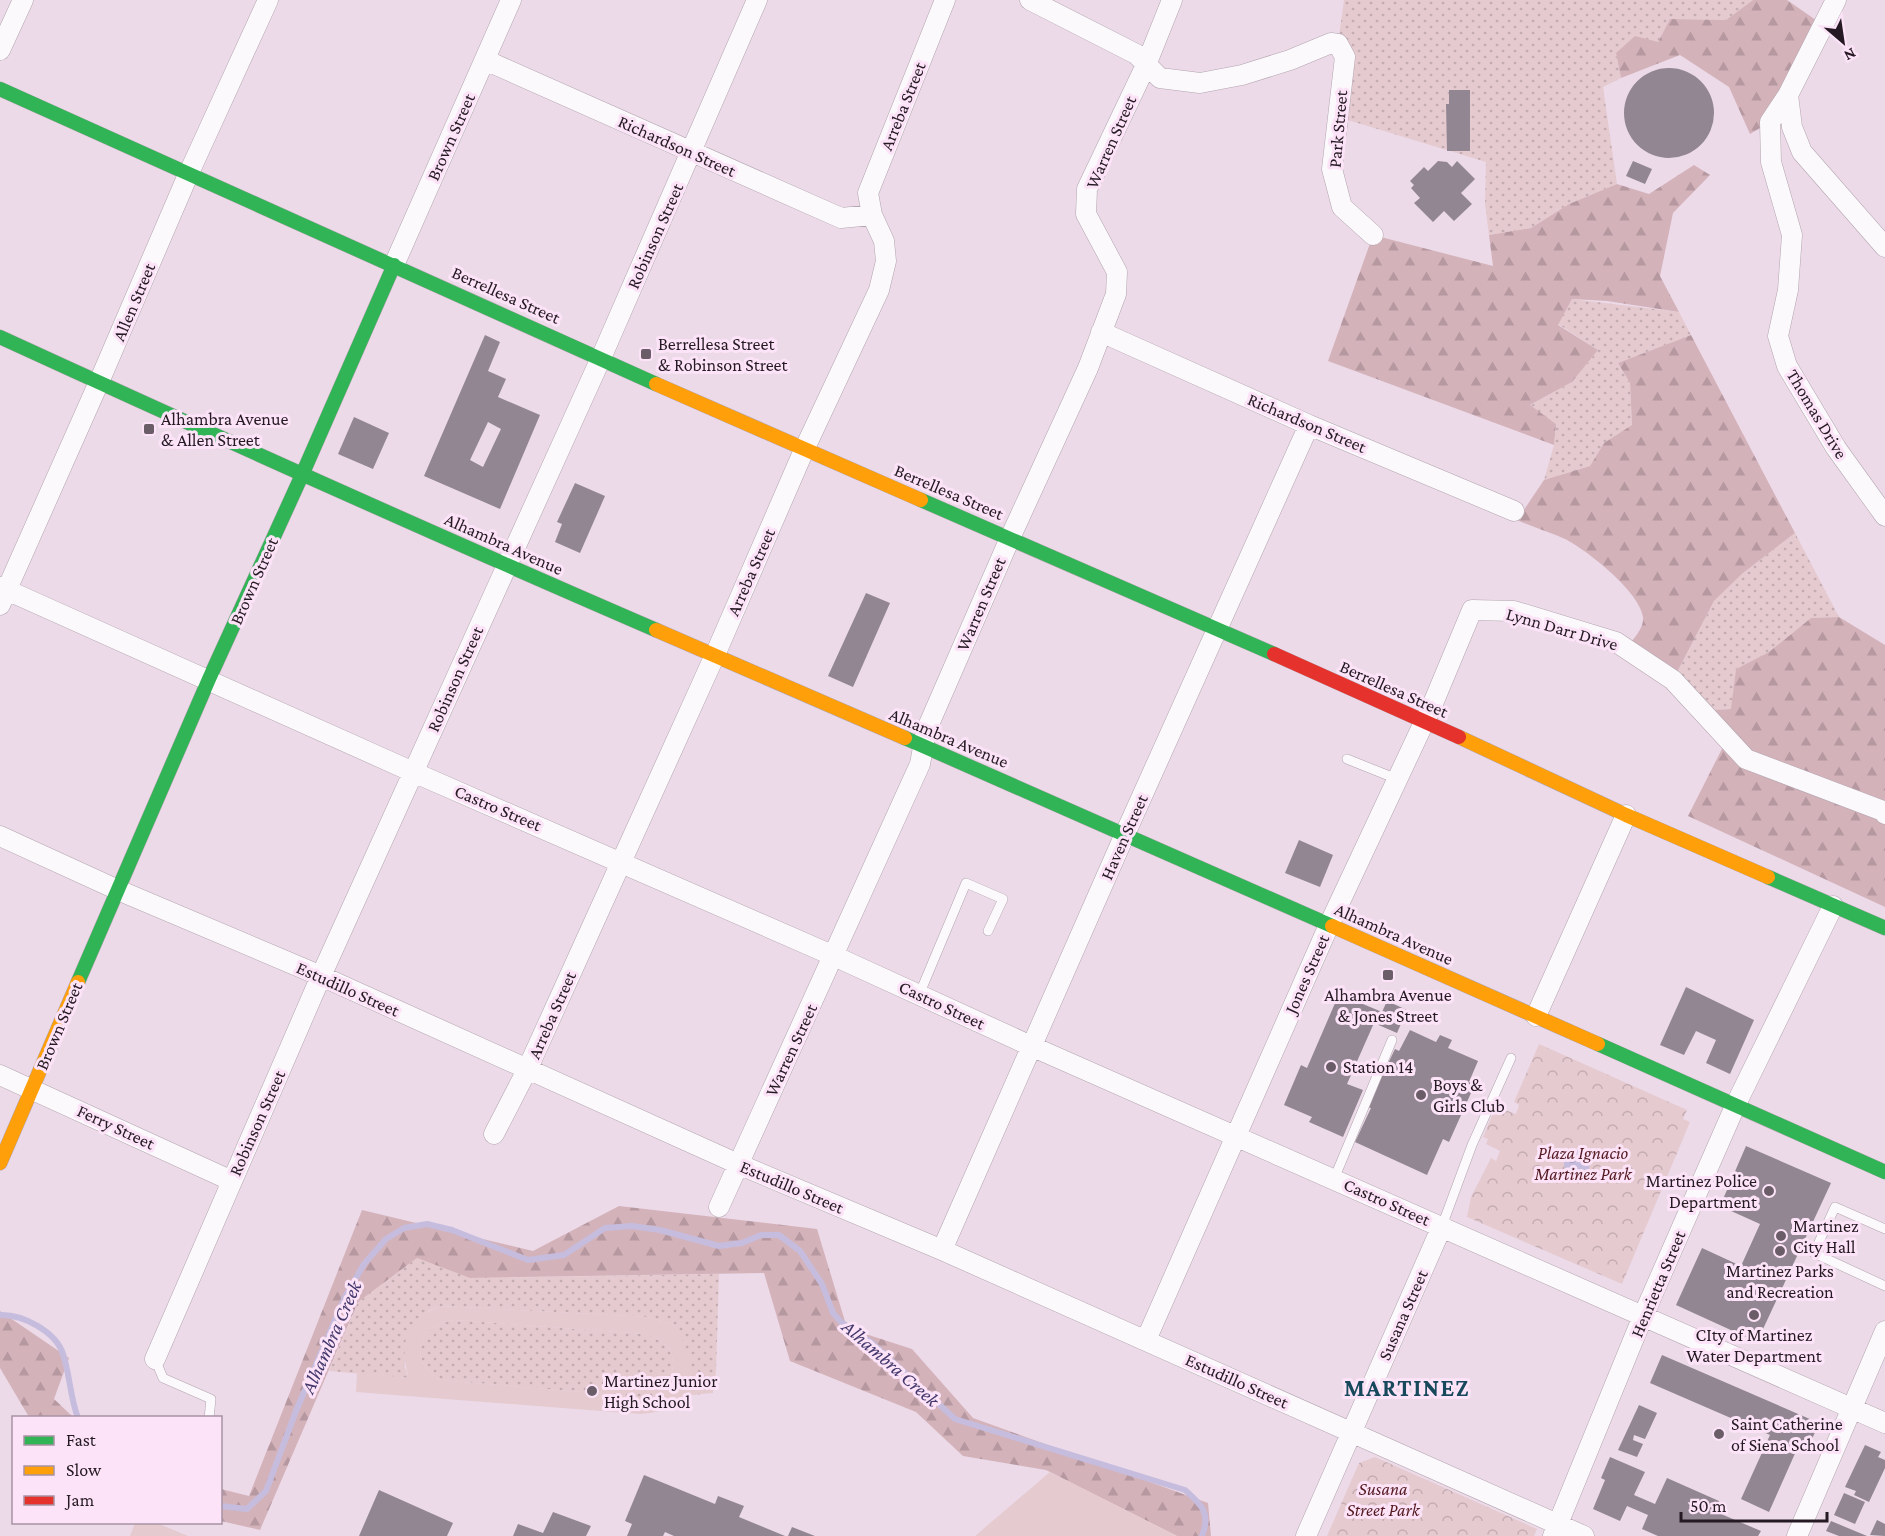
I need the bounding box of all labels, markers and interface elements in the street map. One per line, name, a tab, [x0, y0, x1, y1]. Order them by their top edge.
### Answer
north arrow	[1813, 12, 1873, 72]
text: N	[1841, 45, 1859, 65]
street label: Arreba Street	[876, 58, 930, 153]
street label: Park Street	[1325, 88, 1351, 168]
street label: Brown Street	[423, 89, 480, 184]
street label: Warren Street	[1082, 92, 1141, 192]
street label: Richardson Street	[615, 111, 740, 181]
street label: Robinson Street	[623, 179, 688, 292]
street label: Allen Street	[109, 259, 160, 344]
street label: Berrellesa Street	[449, 262, 564, 328]
place label: Berrellesa Street & Robinson Street	[658, 334, 788, 375]
marker: Berrellesa Street & Robinson Street	[639, 347, 653, 361]
street label: Thomas Drive	[1782, 366, 1852, 462]
street label: Richardson Street	[1245, 389, 1370, 457]
place label: Alhambra Avenue & Allen Street	[161, 409, 289, 450]
marker: Alhambra Avenue & Allen Street	[142, 422, 156, 436]
street label: Berrellesa Street	[892, 460, 1007, 524]
street label: Alhambra Avenue	[442, 509, 566, 579]
street label: Arreba Street	[723, 524, 780, 619]
street label: Brown Street	[226, 533, 283, 628]
street label: Warren Street	[952, 553, 1010, 654]
street label: Lynn Darr Drive	[1504, 604, 1620, 655]
street label: Robinson Street	[423, 622, 488, 735]
street label: Berrellesa Street	[1337, 656, 1452, 722]
street label: Alhambra Avenue	[886, 704, 1012, 772]
street label: Castro Street	[452, 781, 545, 836]
street label: Haven Street	[1096, 790, 1152, 883]
street label: Alhambra Avenue	[1332, 899, 1456, 969]
street label: Jones Street	[1280, 930, 1334, 1018]
street label: Estudillo Street	[293, 957, 403, 1021]
street label: Arreba Street	[524, 967, 581, 1062]
marker: Alhambra Avenue & Jones Street	[1381, 968, 1395, 982]
street label: Castro Street	[896, 976, 989, 1034]
street label: Brown Street	[32, 978, 87, 1073]
place label: Alhambra Avenue & Jones Street	[1324, 985, 1452, 1026]
street label: Warren Street	[761, 1000, 822, 1099]
place label: Station 14	[1343, 1057, 1413, 1077]
marker: Station 14	[1324, 1060, 1338, 1074]
street label: Robinson Street	[225, 1066, 290, 1179]
place label: Boys & Girls Club	[1433, 1075, 1505, 1116]
marker: Boys & Girls Club	[1414, 1088, 1428, 1102]
street label: Ferry Street	[74, 1100, 159, 1154]
park label: Plaza Ignacio Martinez Park	[1533, 1143, 1633, 1184]
street label: Estudillo Street	[737, 1156, 848, 1218]
place label: Martinez Police Department	[1646, 1171, 1758, 1212]
street label: Castro Street	[1341, 1174, 1434, 1230]
marker: Martinez Police Department	[1762, 1184, 1776, 1198]
place label: Martinez City Hall	[1793, 1216, 1859, 1257]
street label: Henrietta Street	[1626, 1227, 1690, 1340]
marker: Martinez City Hall	[1774, 1229, 1788, 1243]
marker: Martinez Parks and Recreation	[1773, 1244, 1787, 1258]
place label: Martinez Parks and Recreation	[1726, 1261, 1834, 1302]
street label: Susana Street	[1374, 1266, 1432, 1363]
water label: Alhambra Creek	[296, 1276, 366, 1398]
marker: CIty of Martinez Water Department	[1747, 1308, 1761, 1322]
water label: Alhambra Creek	[837, 1314, 945, 1412]
place label: CIty of Martinez Water Department	[1686, 1325, 1823, 1366]
street label: Estudillo Street	[1182, 1349, 1292, 1413]
place label: Martinez Junior High School	[604, 1371, 718, 1412]
district label: MARTINEZ	[1344, 1374, 1470, 1401]
marker: Martinez Junior High School	[585, 1384, 599, 1398]
place label: Saint Catherine of Siena School	[1731, 1414, 1843, 1455]
legend	[12, 1416, 222, 1524]
marker: Saint Catherine of Siena School	[1712, 1427, 1726, 1441]
text: Fast	[66, 1430, 97, 1450]
text: Slow	[66, 1460, 102, 1480]
park label: Susana Street Park	[1346, 1479, 1421, 1520]
scale bar	[1681, 1485, 1826, 1523]
text: Jam	[64, 1490, 95, 1510]
text: 50 m	[1690, 1496, 1727, 1516]

